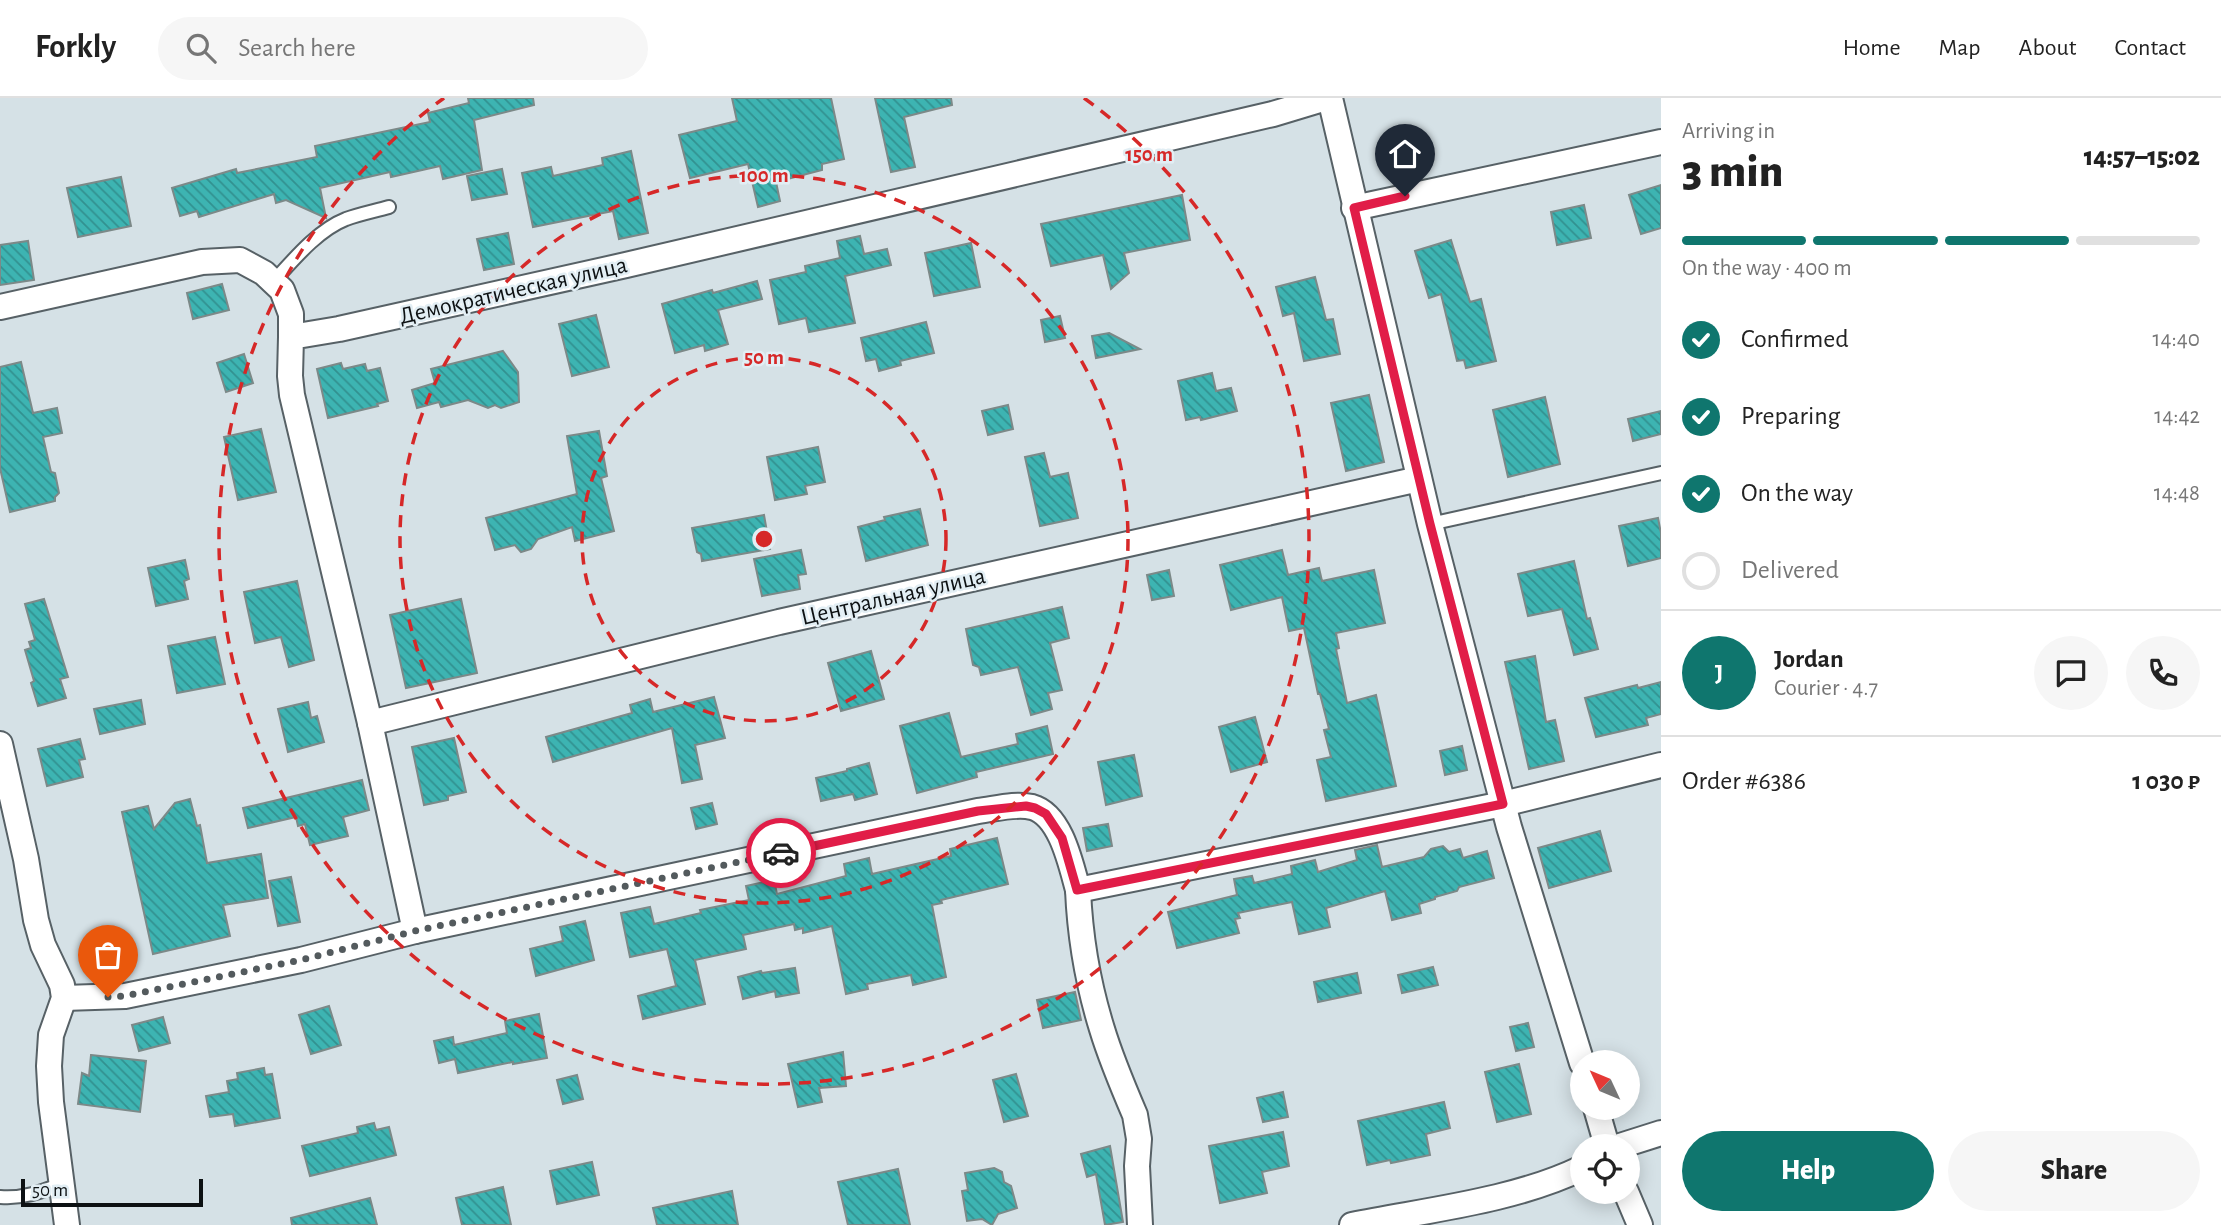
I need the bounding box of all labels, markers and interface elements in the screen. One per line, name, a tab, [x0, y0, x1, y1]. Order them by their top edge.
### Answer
search box	[158, 17, 648, 80]
icon: search	[182, 29, 220, 67]
text: Forkly	[35, 31, 116, 64]
text: Search here	[238, 35, 356, 61]
text: Home	[1843, 36, 1901, 60]
text: Map	[1939, 36, 1981, 60]
text: About	[2019, 36, 2076, 60]
text: Contact	[2114, 36, 2186, 60]
text: Arriving in	[1682, 120, 1775, 143]
pin	[1375, 124, 1435, 196]
icon: home	[1386, 135, 1424, 173]
text: 150 m	[1125, 144, 1173, 165]
text: 14:57–15:02	[2084, 144, 2200, 170]
text: 3 min	[1682, 149, 1783, 195]
text: 100 m	[739, 165, 789, 186]
street label: Демократическая улица	[397, 253, 629, 329]
text: On the way · 400 m	[1682, 257, 1852, 280]
icon: check	[1682, 321, 1720, 359]
text: Confirmed	[1741, 326, 1849, 352]
text: 14:40	[2153, 328, 2200, 351]
text: 50 m	[744, 347, 784, 368]
icon: check	[1682, 398, 1720, 436]
text: Preparing	[1741, 403, 1840, 429]
text: 14:42	[2154, 405, 2200, 428]
icon: check	[1682, 475, 1720, 513]
text: On the way	[1741, 480, 1853, 506]
text: 14:48	[2154, 482, 2200, 505]
centre of rings	[752, 527, 776, 551]
text: Delivered	[1741, 557, 1839, 583]
street label: Центральная улица	[799, 564, 988, 630]
button: chat	[2034, 636, 2108, 710]
button: phone	[2126, 636, 2200, 710]
text: Jordan	[1774, 646, 1844, 672]
text: J	[1715, 660, 1723, 686]
text: Courier · 4.7	[1774, 677, 1878, 700]
text: Order #6386	[1682, 768, 1806, 794]
text: 1 030 ₽	[2132, 768, 2200, 794]
courier	[746, 818, 816, 888]
icon: car	[762, 834, 800, 872]
pin	[78, 925, 138, 997]
icon: bag	[89, 936, 127, 974]
north arrow	[1570, 1050, 1640, 1120]
map controls	[1570, 1050, 1640, 1204]
button: Help	[1682, 1131, 1934, 1211]
button: Share	[1948, 1131, 2200, 1211]
button: locate	[1570, 1134, 1640, 1204]
scale bar	[21, 1176, 203, 1208]
text: 50 m	[32, 1181, 68, 1200]

